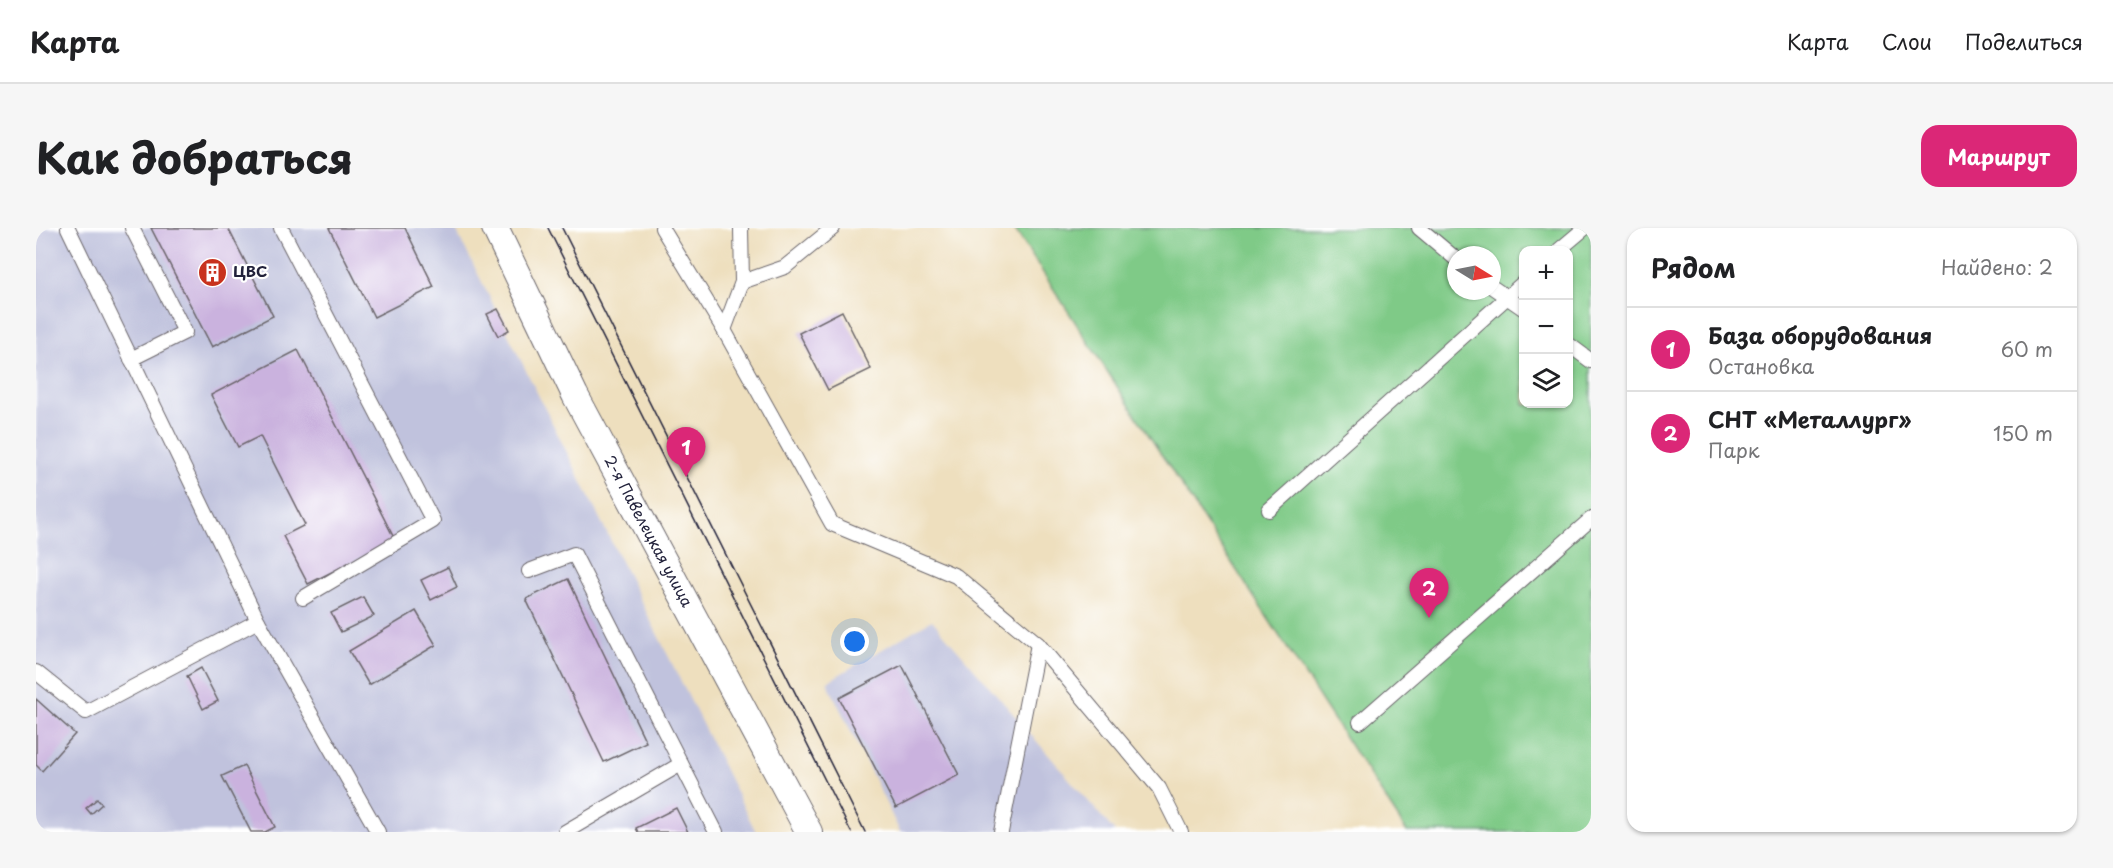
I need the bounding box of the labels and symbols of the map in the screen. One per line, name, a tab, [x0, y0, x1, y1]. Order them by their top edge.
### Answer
north arrow	[1447, 246, 1501, 300]
building icon: ЦВС	[196, 256, 228, 288]
place label: ЦВС	[233, 259, 267, 282]
pin: 1	[666, 428, 706, 477]
street label: 2-я Павелецкая улица	[599, 451, 700, 611]
pin: 2	[1410, 568, 1448, 618]
your location	[840, 627, 869, 656]

